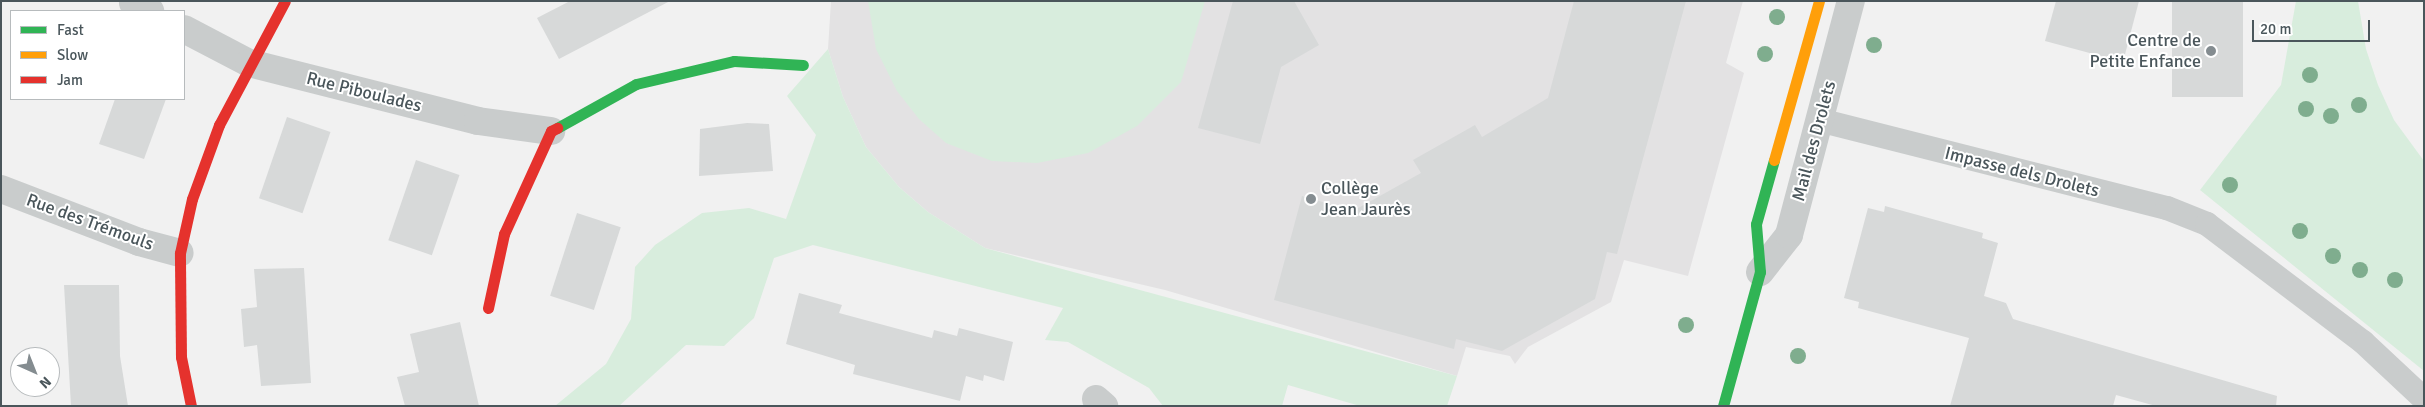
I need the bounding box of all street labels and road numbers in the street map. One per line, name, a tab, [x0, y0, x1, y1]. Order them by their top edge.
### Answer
street label: Rue Piboulades	[304, 67, 424, 117]
street label: Mail des Drolets	[1788, 78, 1840, 204]
street label: Impasse dels Drolets	[1943, 142, 2101, 202]
street label: Rue des Trémouls	[24, 189, 156, 255]

